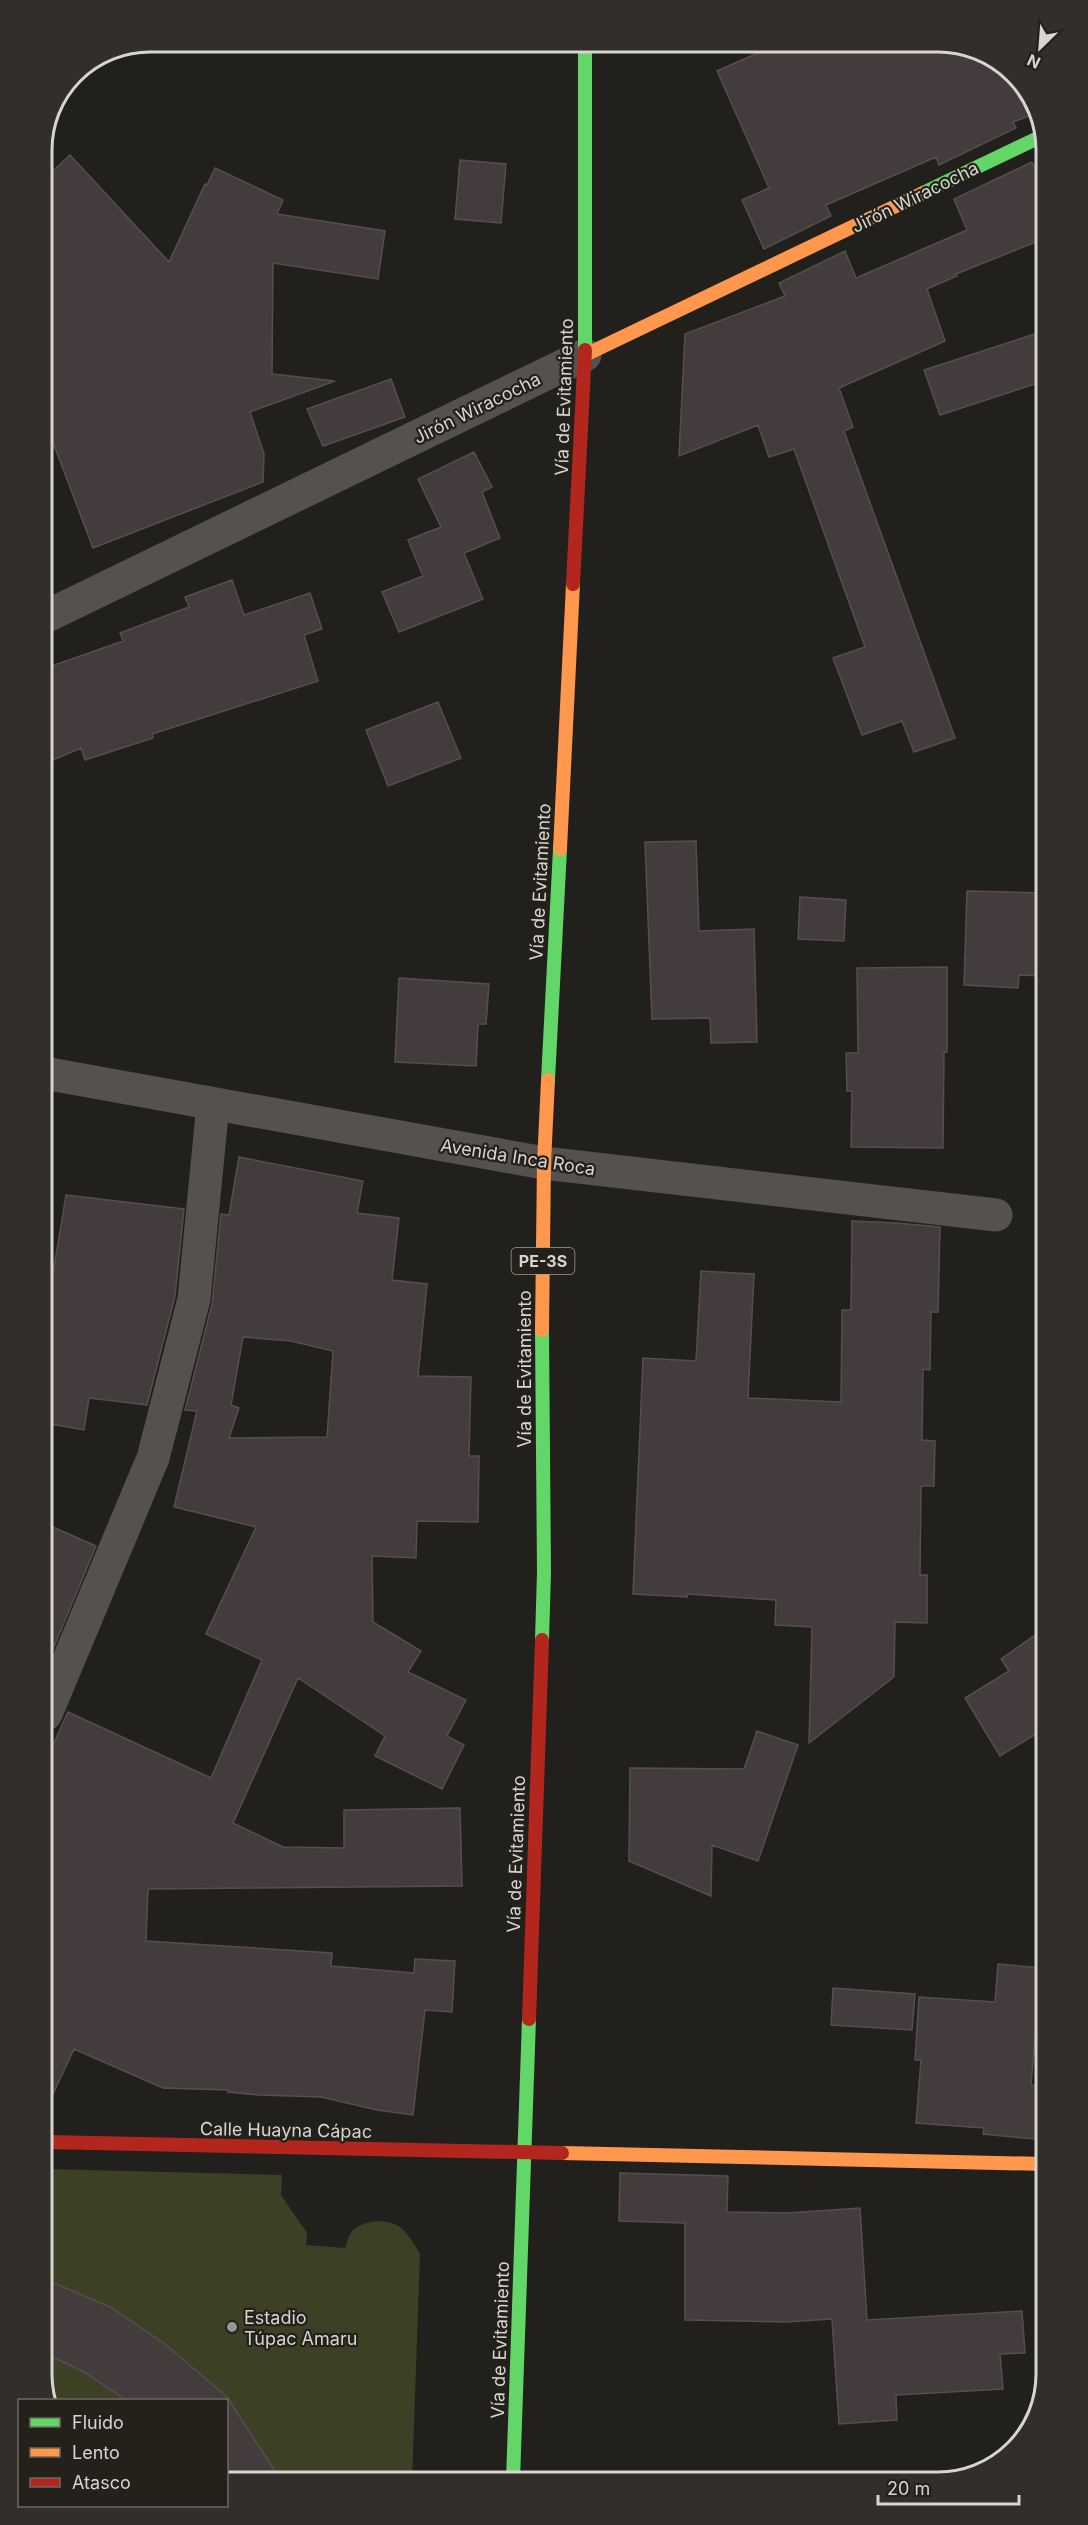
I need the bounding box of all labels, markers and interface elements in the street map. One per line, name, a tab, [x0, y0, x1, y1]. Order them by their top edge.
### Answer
north arrow	[1010, 18, 1070, 78]
text: N	[1024, 50, 1043, 73]
street label: Jirón Wiracocha	[848, 157, 982, 237]
street label: Vía de Evitamiento	[551, 318, 577, 476]
street label: Jirón Wiracocha	[410, 368, 544, 448]
street label: Vía de Evitamiento	[525, 803, 555, 961]
street label: Avenida Inca Roca	[439, 1134, 597, 1180]
road number: PE-3S	[512, 1248, 574, 1274]
street label: Vía de Evitamiento	[514, 1290, 535, 1448]
street label: Vía de Evitamiento	[503, 1775, 529, 1933]
street label: Calle Huayna Cápac	[200, 2118, 372, 2142]
street label: Vía de Evitamiento	[487, 2261, 513, 2419]
place label: Estadio Túpac Amaru	[244, 2307, 357, 2349]
marker: Estadio Túpac Amaru	[225, 2320, 239, 2334]
legend	[18, 2399, 228, 2507]
text: Fluido	[72, 2412, 124, 2433]
text: Lento	[72, 2442, 120, 2463]
scale bar	[878, 2468, 1019, 2506]
text: Atasco	[72, 2472, 131, 2493]
text: 20 m	[887, 2478, 930, 2499]

